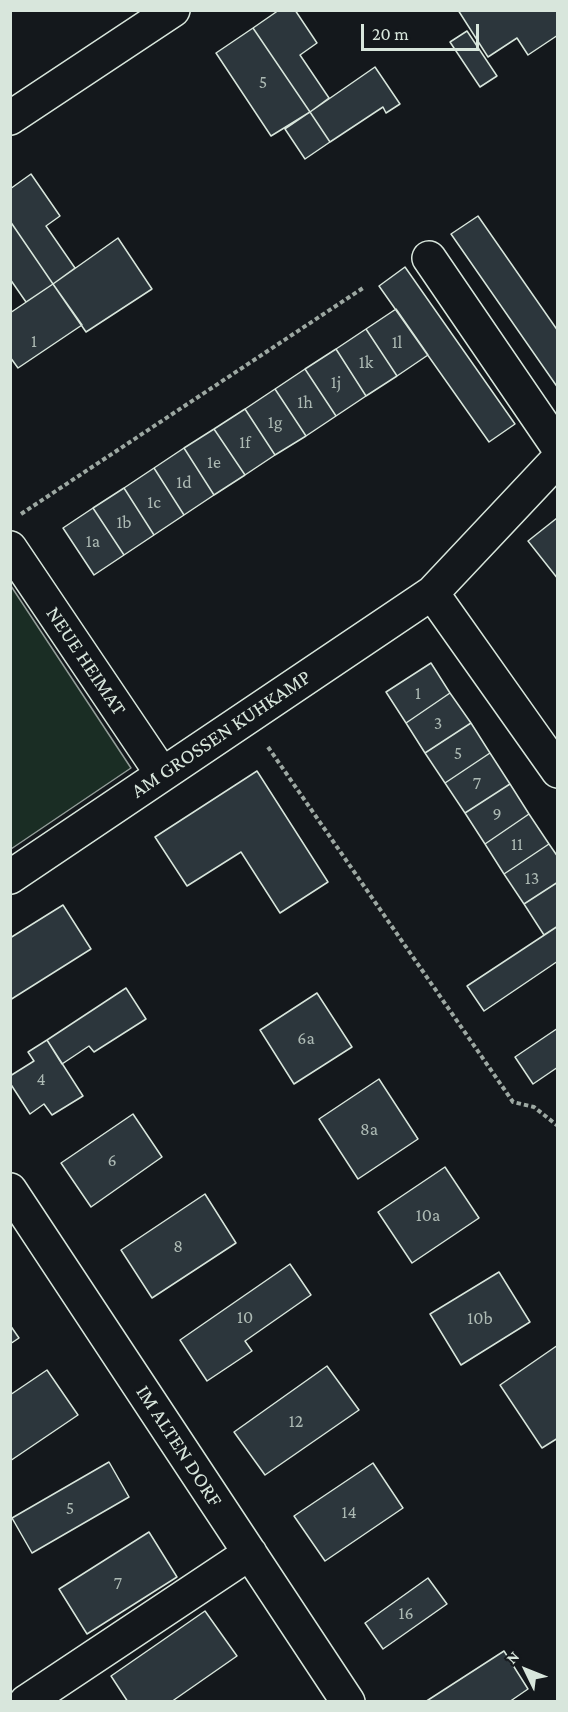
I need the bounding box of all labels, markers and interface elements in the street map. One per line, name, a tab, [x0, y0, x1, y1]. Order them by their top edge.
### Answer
scale bar	[364, 12, 482, 50]
text: 20 m	[372, 24, 409, 44]
house number: 5	[259, 71, 267, 93]
house number: 1	[31, 330, 37, 352]
house number: 1l	[392, 331, 402, 353]
house number: 1k	[359, 351, 373, 373]
house number: 1j	[331, 371, 341, 393]
house number: 1h	[297, 391, 313, 413]
house number: 1g	[268, 411, 282, 433]
house number: 1f	[239, 431, 251, 453]
house number: 1e	[207, 451, 221, 473]
house number: 1d	[176, 471, 192, 493]
house number: 1c	[147, 491, 161, 513]
house number: 1b	[116, 511, 132, 533]
house number: 1a	[86, 530, 100, 552]
street label: NEUE HEIMAT	[40, 602, 132, 720]
street label: AM GROSSEN KUHKAMP	[126, 664, 316, 804]
house number: 1	[415, 682, 421, 704]
house number: 3	[434, 712, 442, 734]
house number: 5	[454, 742, 462, 764]
house number: 7	[473, 772, 481, 794]
house number: 9	[492, 803, 502, 825]
house number: 11	[511, 833, 523, 855]
house number: 13	[525, 867, 539, 889]
house number: 6a	[297, 1027, 315, 1049]
house number: 4	[36, 1068, 46, 1090]
house number: 8a	[360, 1118, 378, 1140]
house number: 6	[107, 1149, 117, 1171]
house number: 10a	[416, 1204, 440, 1226]
house number: 8	[173, 1235, 183, 1257]
house number: 10	[237, 1306, 253, 1328]
house number: 10b	[467, 1307, 493, 1329]
street label: IM ALTEN DORF	[130, 1381, 228, 1511]
house number: 12	[289, 1410, 303, 1432]
house number: 5	[66, 1497, 74, 1519]
house number: 14	[341, 1501, 357, 1523]
house number: 7	[114, 1572, 122, 1594]
house number: 16	[398, 1602, 414, 1624]
north arrow	[496, 1640, 556, 1700]
text: N	[503, 1648, 522, 1667]

